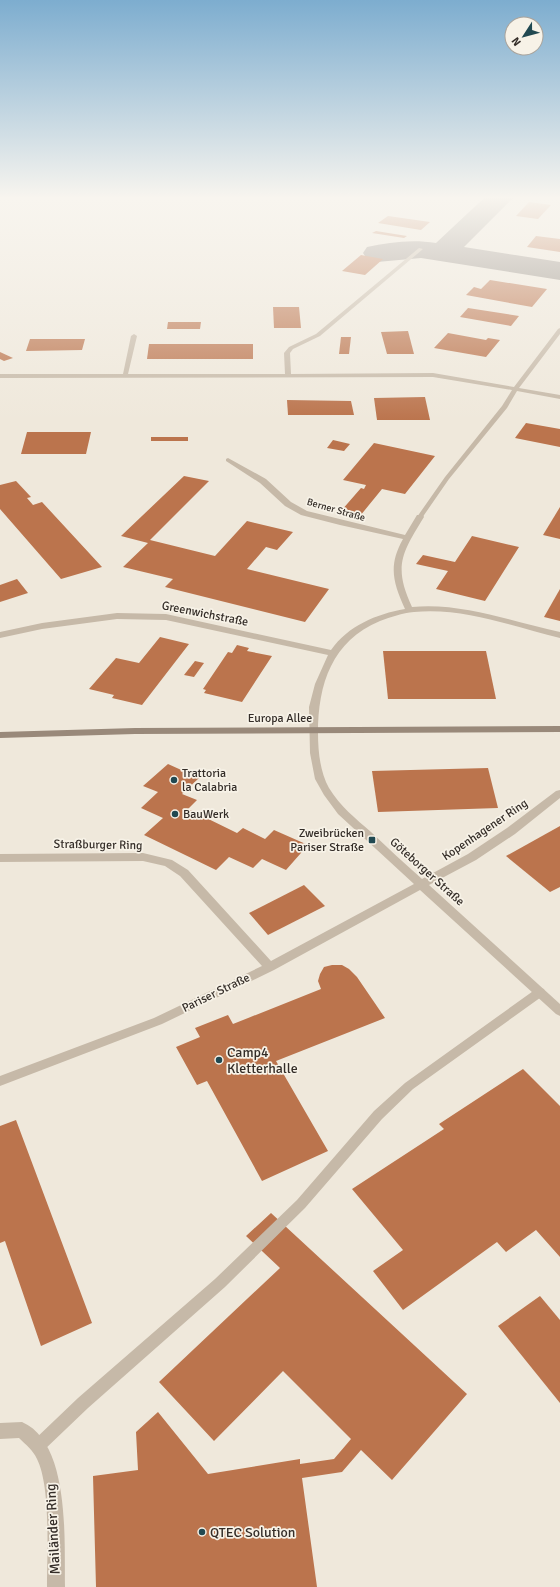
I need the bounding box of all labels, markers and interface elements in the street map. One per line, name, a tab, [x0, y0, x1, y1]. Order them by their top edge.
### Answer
north arrow	[504, 16, 544, 56]
text: N	[509, 35, 524, 49]
street label: Berner Straße	[305, 496, 367, 524]
street label: Greenwichstraße	[160, 598, 250, 630]
street label: Europa Allee	[248, 711, 312, 726]
place label: Trattoria la Calabria	[182, 766, 237, 795]
marker: Trattoria la Calabria	[169, 775, 179, 785]
street label: Kopenhagener Ring	[439, 796, 531, 864]
place label: BauWerk	[183, 807, 229, 822]
marker: BauWerk	[170, 809, 180, 819]
place label: Zweibrücken Pariser Straße	[290, 826, 364, 855]
marker: Zweibrücken Pariser Straße	[367, 835, 377, 845]
street label: Göteborger Straße	[387, 835, 467, 909]
street label: Straßburger Ring	[54, 837, 142, 853]
street label: Pariser Straße	[180, 970, 252, 1016]
place label: Camp4 Kletterhalle	[227, 1044, 298, 1077]
marker: Camp4 Kletterhalle	[214, 1055, 224, 1065]
street label: Mailänder Ring	[42, 1483, 64, 1575]
place label: QTEC Solution	[210, 1524, 295, 1541]
marker: QTEC Solution	[197, 1527, 207, 1537]

